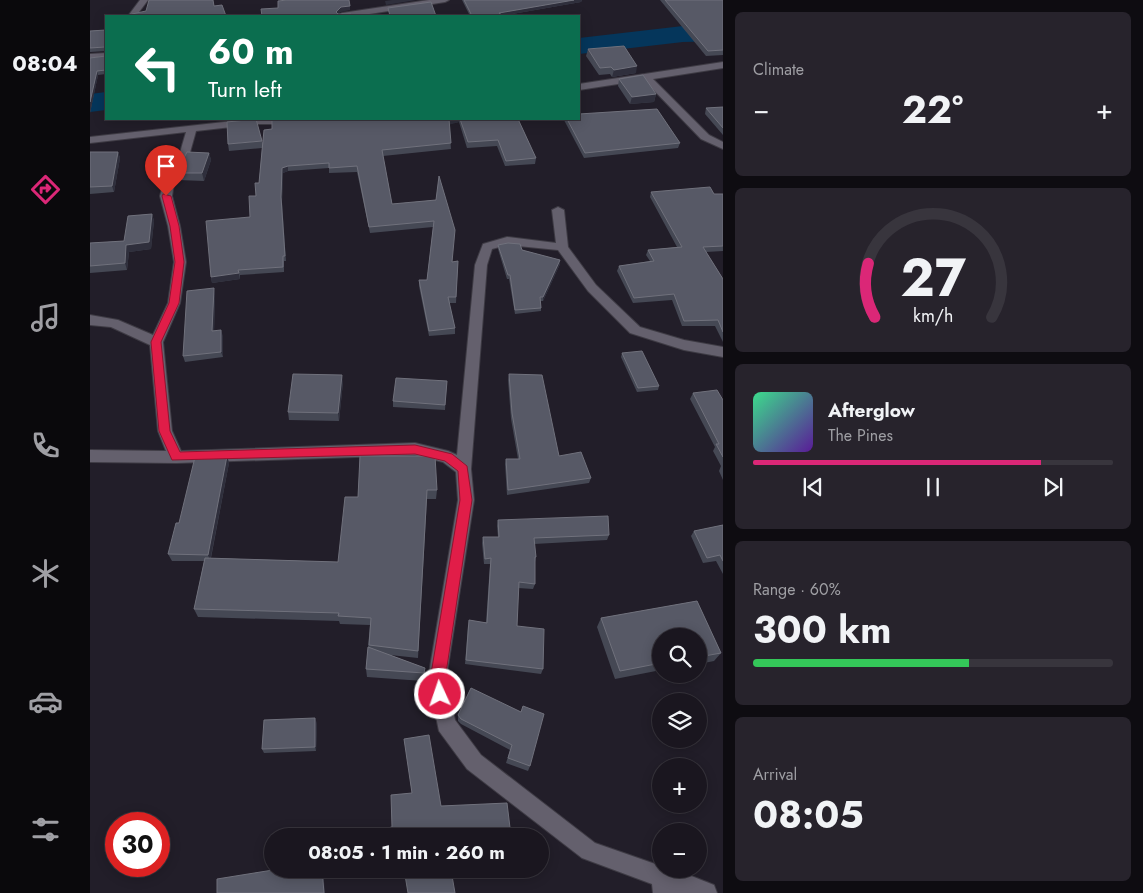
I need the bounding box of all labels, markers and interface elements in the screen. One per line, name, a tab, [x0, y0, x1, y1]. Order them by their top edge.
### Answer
text: 60 m	[208, 27, 294, 77]
icon: left	[125, 35, 190, 100]
text: 08:04	[12, 47, 78, 79]
text: Climate	[753, 58, 804, 81]
text: Turn left	[208, 73, 282, 105]
text: 22°	[902, 82, 963, 137]
text: −	[753, 89, 770, 130]
text: +	[1096, 89, 1113, 130]
pin	[145, 145, 187, 196]
icon: arrive	[152, 152, 180, 180]
icon: directions	[28, 172, 63, 207]
text: 27	[900, 240, 966, 316]
icon: music	[28, 300, 63, 335]
text: km/h	[913, 303, 953, 329]
text: Afterglow	[828, 397, 915, 424]
text: The Pines	[828, 424, 893, 447]
icon: phone	[28, 428, 63, 463]
icon: previous	[799, 473, 827, 501]
icon: pause	[919, 473, 947, 501]
icon: next	[1039, 473, 1067, 501]
icon: climate	[28, 556, 63, 591]
text: Range · 60%	[753, 578, 841, 601]
text: 300 km	[753, 602, 891, 657]
map controls	[652, 628, 707, 878]
button: search	[652, 628, 707, 683]
position arrow	[413, 667, 465, 719]
icon: car	[28, 684, 63, 719]
button: layers	[652, 693, 707, 748]
button: +	[652, 758, 707, 813]
text: Arrival	[753, 763, 797, 786]
text: 08:05	[753, 787, 864, 842]
icon: filters	[28, 812, 63, 847]
speed limit sign: 30	[105, 812, 170, 877]
button: −	[652, 823, 707, 878]
text: 08:05 · 1 min · 260 m	[308, 839, 505, 866]

